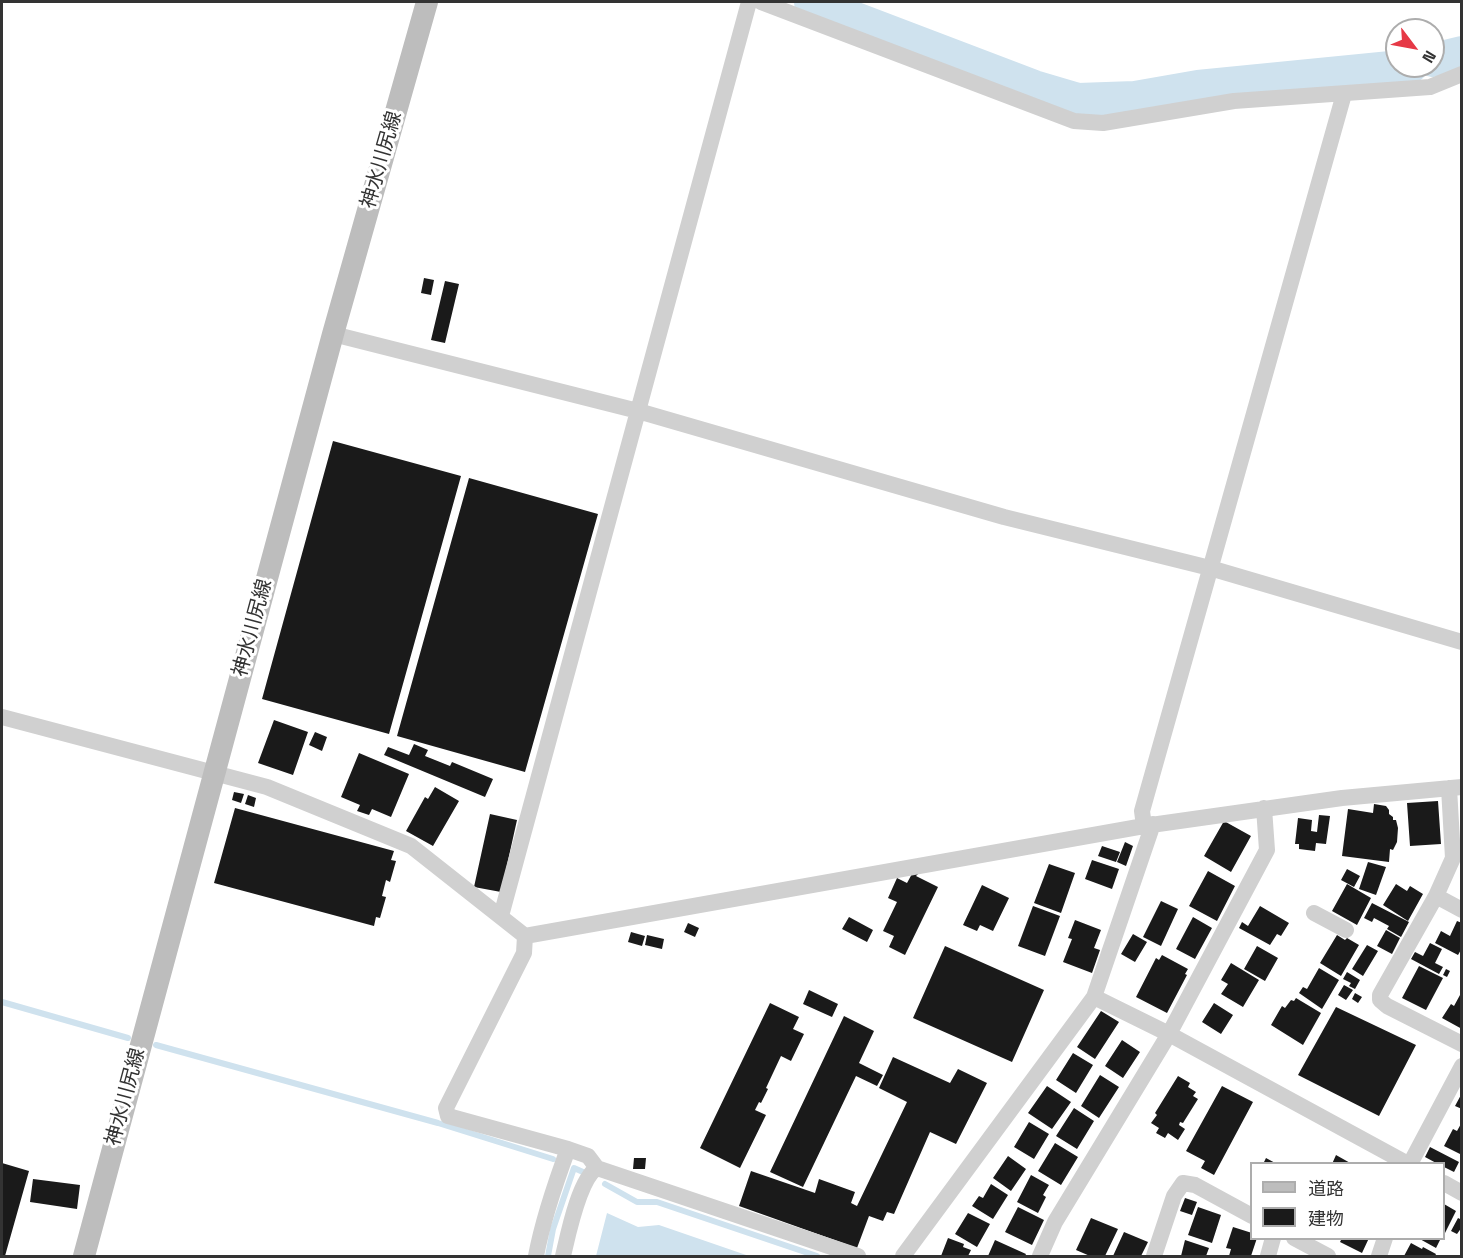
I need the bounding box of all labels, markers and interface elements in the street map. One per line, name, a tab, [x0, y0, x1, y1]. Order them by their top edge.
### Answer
north arrow	[1385, 18, 1445, 78]
text: N	[1417, 47, 1441, 67]
street label: 神水川尻線	[357, 109, 407, 211]
street label: 神水川尻線	[228, 577, 278, 679]
street label: 神水川尻線	[101, 1046, 151, 1148]
legend	[1250, 1162, 1445, 1240]
text: 道路	[1308, 1177, 1344, 1200]
text: 建物	[1308, 1207, 1344, 1230]

